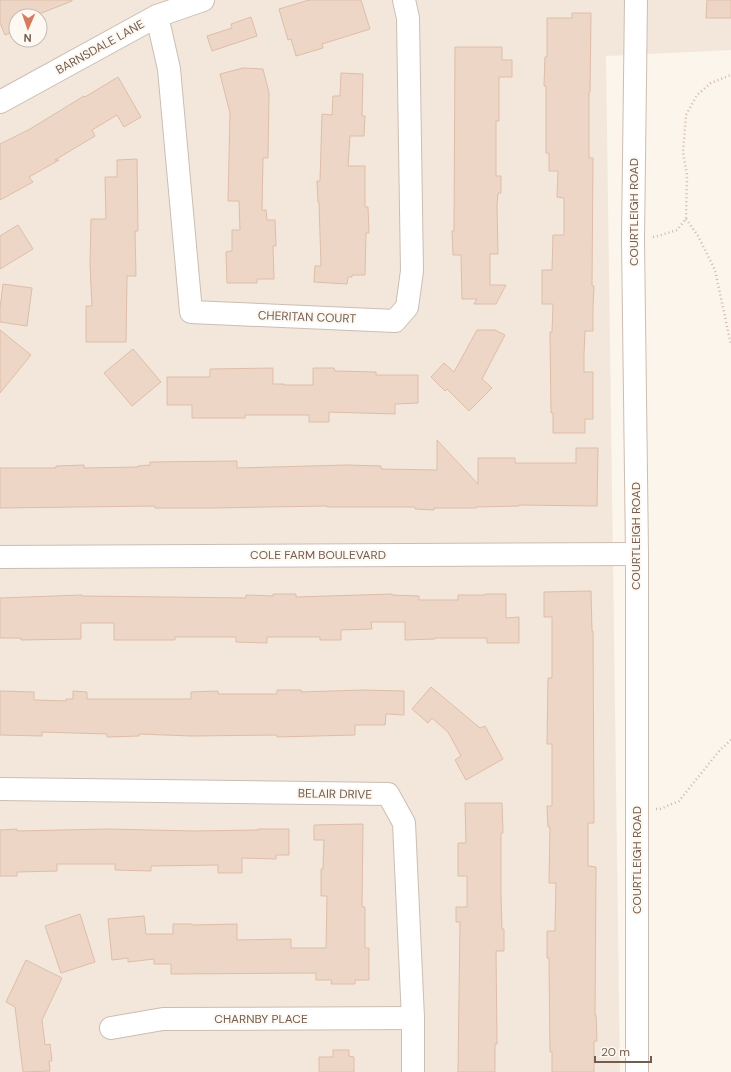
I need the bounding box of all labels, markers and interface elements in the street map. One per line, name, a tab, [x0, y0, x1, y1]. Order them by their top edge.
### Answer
north arrow	[8, 8, 48, 48]
street label: BARNSDALE LANE	[53, 16, 147, 78]
text: N	[23, 31, 32, 45]
street label: COURTLEIGH ROAD	[626, 158, 642, 266]
street label: CHERITAN COURT	[258, 307, 357, 327]
street label: COURTLEIGH ROAD	[628, 482, 644, 590]
street label: COLE FARM BOULEVARD	[250, 547, 386, 563]
street label: BELAIR DRIVE	[298, 785, 373, 803]
street label: COURTLEIGH ROAD	[629, 806, 645, 914]
street label: CHARNBY PLACE	[214, 1011, 308, 1027]
scale bar	[595, 1038, 651, 1064]
text: 20 m	[601, 1044, 630, 1060]

